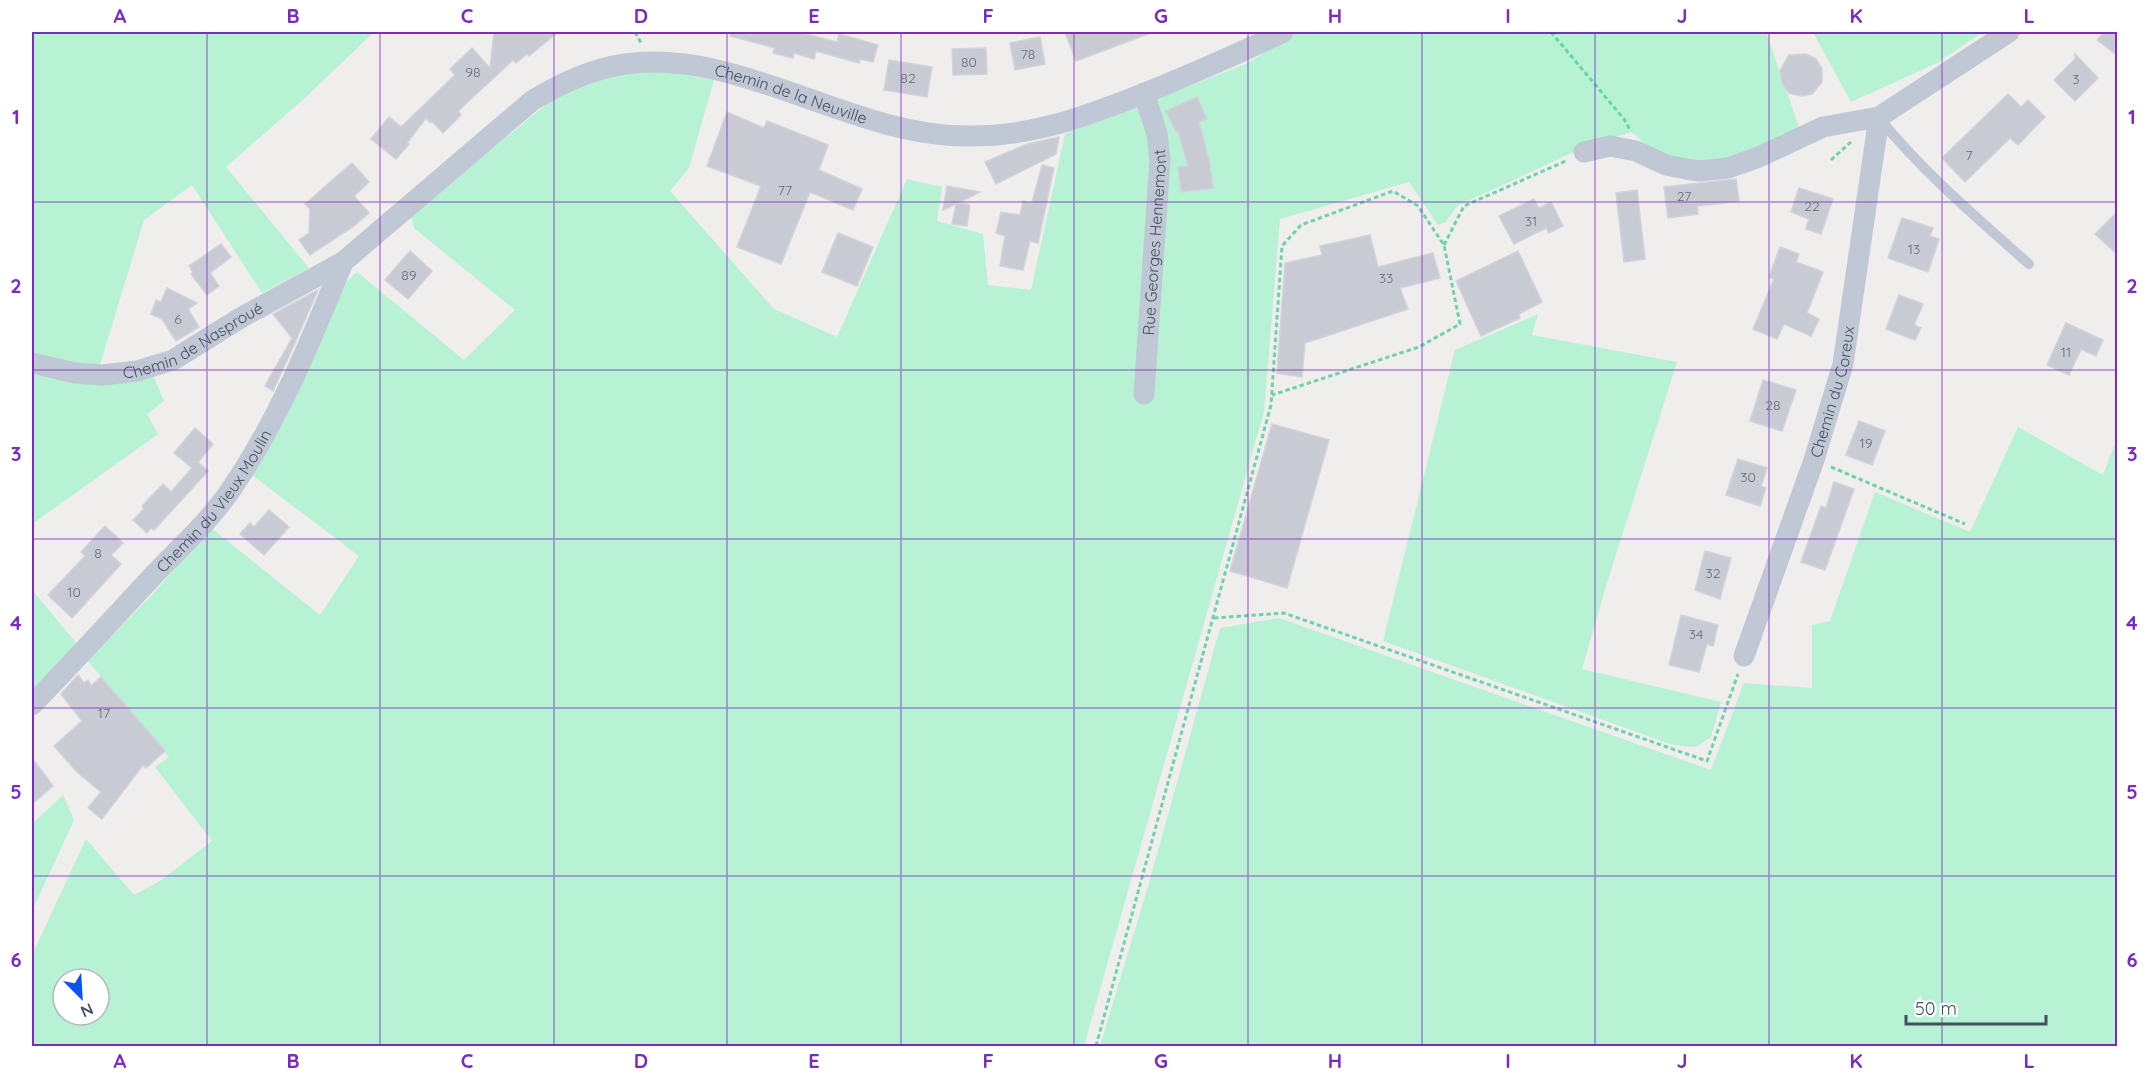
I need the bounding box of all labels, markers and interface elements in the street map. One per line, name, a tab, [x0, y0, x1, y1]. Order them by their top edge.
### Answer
text: A	[114, 3, 127, 28]
text: B	[286, 3, 300, 28]
text: C	[461, 3, 474, 28]
text: D	[634, 3, 648, 28]
text: E	[808, 3, 820, 28]
text: F	[982, 3, 994, 28]
text: G	[1154, 3, 1168, 28]
text: H	[1328, 3, 1342, 28]
text: I	[1505, 3, 1511, 28]
text: J	[1676, 3, 1688, 28]
text: K	[1849, 3, 1863, 28]
text: L	[2023, 3, 2035, 28]
house number: 78	[1021, 45, 1035, 63]
house number: 80	[961, 53, 977, 71]
street label: Chemin de la Neuville	[713, 60, 870, 128]
house number: 98	[465, 63, 481, 81]
house number: 82	[900, 69, 916, 87]
house number: 3	[2072, 70, 2080, 88]
text: 1	[12, 104, 20, 129]
text: 1	[2128, 104, 2136, 129]
house number: 7	[1965, 146, 1973, 164]
street label: Rue Georges Hennemont	[1138, 148, 1170, 336]
house number: 77	[778, 181, 792, 199]
house number: 27	[1677, 187, 1691, 205]
house number: 22	[1804, 197, 1820, 215]
house number: 31	[1525, 212, 1537, 230]
house number: 13	[1908, 240, 1920, 258]
house number: 89	[401, 266, 417, 284]
house number: 33	[1379, 269, 1393, 287]
text: 2	[10, 273, 22, 298]
text: 2	[2126, 273, 2138, 298]
street label: Chemin de Nasproué	[122, 298, 266, 383]
house number: 6	[174, 310, 182, 328]
street label: Chemin du Coreux	[1805, 324, 1858, 460]
house number: 11	[2061, 343, 2071, 361]
house number: 28	[1765, 396, 1781, 414]
street label: Chemin du Vieux Moulin	[152, 426, 276, 577]
house number: 19	[1860, 434, 1873, 452]
text: 3	[11, 441, 21, 466]
text: 3	[2127, 441, 2137, 466]
house number: 30	[1740, 468, 1756, 486]
house number: 8	[94, 544, 102, 562]
house number: 32	[1705, 564, 1721, 582]
house number: 10	[67, 583, 81, 601]
text: 4	[10, 610, 22, 635]
text: 4	[2126, 610, 2138, 635]
house number: 34	[1689, 625, 1703, 643]
house number: 17	[98, 704, 110, 722]
text: 5	[10, 779, 22, 804]
text: 5	[2126, 779, 2138, 804]
text: 6	[10, 947, 22, 972]
text: 6	[2126, 947, 2138, 972]
north arrow	[51, 967, 111, 1027]
scale bar	[1906, 988, 2046, 1026]
text: 50 m	[1915, 997, 1957, 1020]
text: N	[78, 999, 97, 1022]
text: A	[114, 1048, 127, 1073]
text: B	[286, 1048, 300, 1073]
text: C	[461, 1048, 474, 1073]
text: D	[634, 1048, 648, 1073]
text: E	[808, 1048, 820, 1073]
text: F	[982, 1048, 994, 1073]
text: G	[1154, 1048, 1168, 1073]
text: H	[1328, 1048, 1342, 1073]
text: I	[1505, 1048, 1511, 1073]
text: J	[1676, 1048, 1688, 1073]
text: K	[1849, 1048, 1863, 1073]
text: L	[2023, 1048, 2035, 1073]

